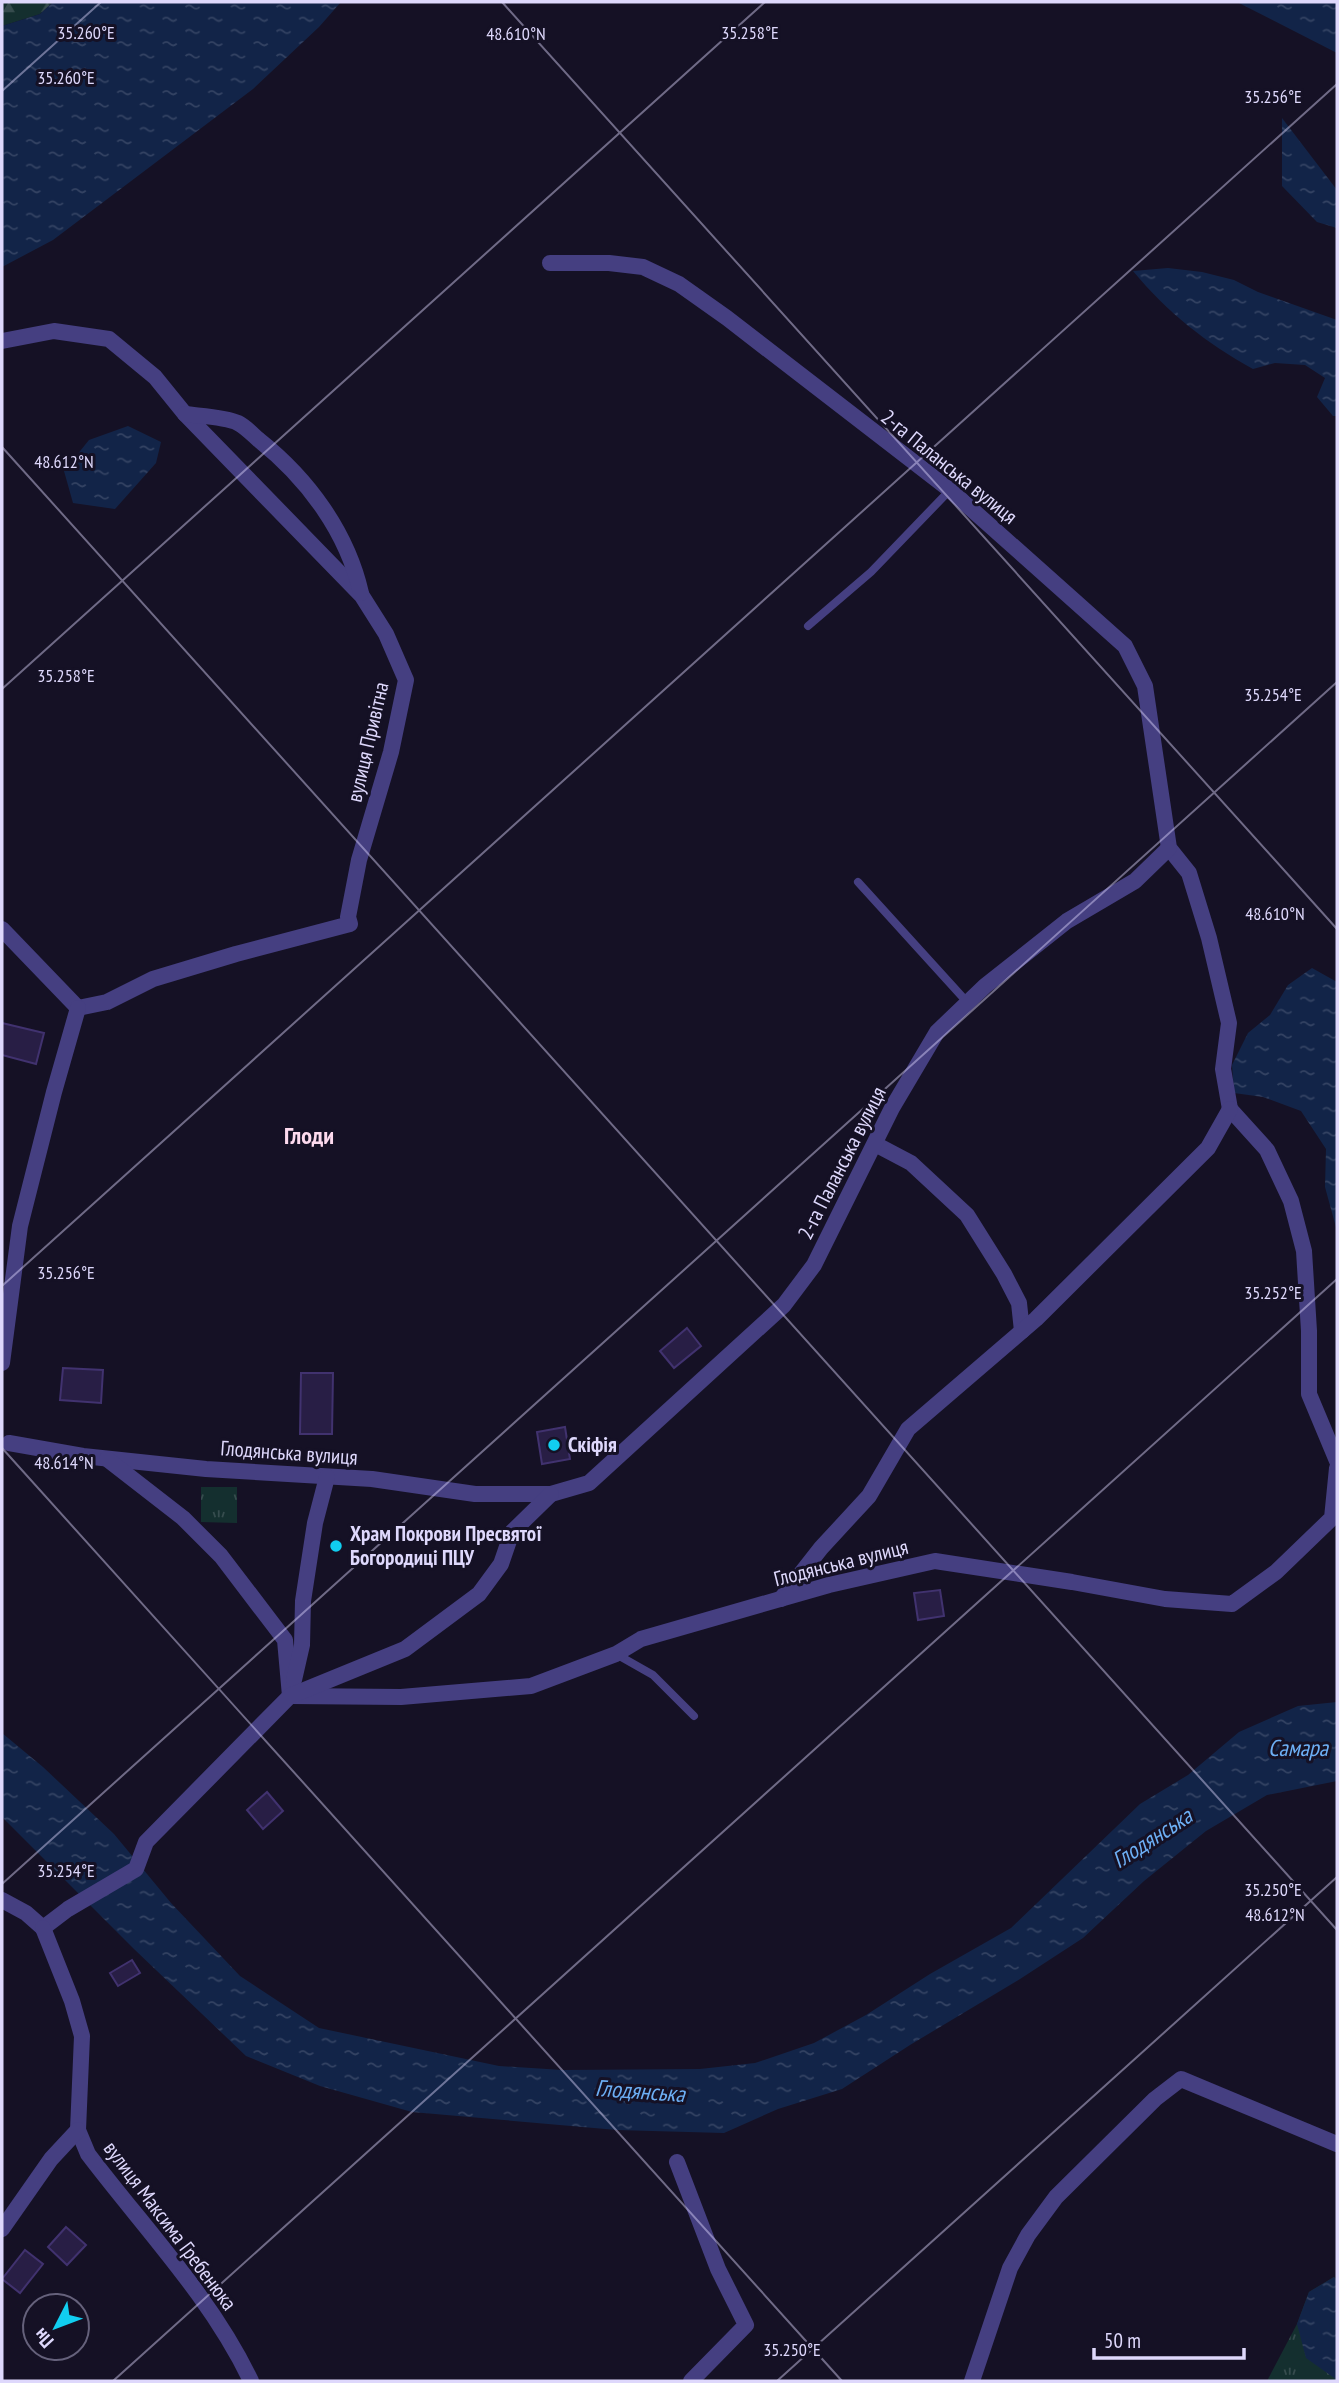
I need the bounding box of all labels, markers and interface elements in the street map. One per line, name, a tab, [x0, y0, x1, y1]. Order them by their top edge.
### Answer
text: 35.260°E	[57, 21, 115, 44]
text: 35.258°E	[721, 21, 779, 44]
text: 48.610°N	[486, 22, 546, 45]
text: 35.260°E	[37, 66, 95, 89]
text: 35.256°E	[1244, 85, 1302, 108]
street label: 2-га Паланська вулиця	[876, 403, 1023, 530]
text: 48.612°N	[34, 450, 94, 473]
text: 35.258°E	[37, 664, 95, 687]
street label: вулиця Привітна	[341, 679, 394, 805]
text: 35.254°E	[1244, 683, 1302, 706]
text: 48.610°N	[1245, 902, 1305, 925]
street label: 2-га Паланська вулиця	[791, 1082, 892, 1244]
district label: Глоди	[284, 1120, 334, 1151]
text: 35.256°E	[37, 1261, 95, 1284]
text: 35.252°E	[1244, 1281, 1302, 1304]
place label: Скіфія	[568, 1431, 617, 1458]
street label: Глодянська вулиця	[220, 1434, 359, 1471]
marker: Скіфія	[546, 1437, 562, 1453]
text: 48.614°N	[34, 1451, 94, 1474]
place label: Храм Покрови Пресвятої Богородиці ПЦУ	[350, 1520, 542, 1571]
street label: Глодянська вулиця	[771, 1533, 911, 1592]
marker: Храм Покрови Пресвятої Богородиці ПЦУ	[328, 1538, 344, 1554]
water label: Самара	[1268, 1733, 1330, 1762]
water label: Глодянська	[1106, 1800, 1199, 1874]
text: 35.254°E	[37, 1859, 95, 1882]
text: 35.250°E	[1244, 1878, 1302, 1901]
text: 48.612°N	[1245, 1903, 1305, 1926]
water label: Глодянська	[594, 2073, 687, 2108]
street label: вулиця Максима Гребенюка	[98, 2136, 243, 2316]
north arrow	[21, 2292, 91, 2362]
scale bar	[1094, 2316, 1244, 2360]
text: Пн	[28, 2324, 58, 2353]
text: 50 m	[1104, 2327, 1141, 2354]
text: 35.250°E	[763, 2338, 821, 2361]

